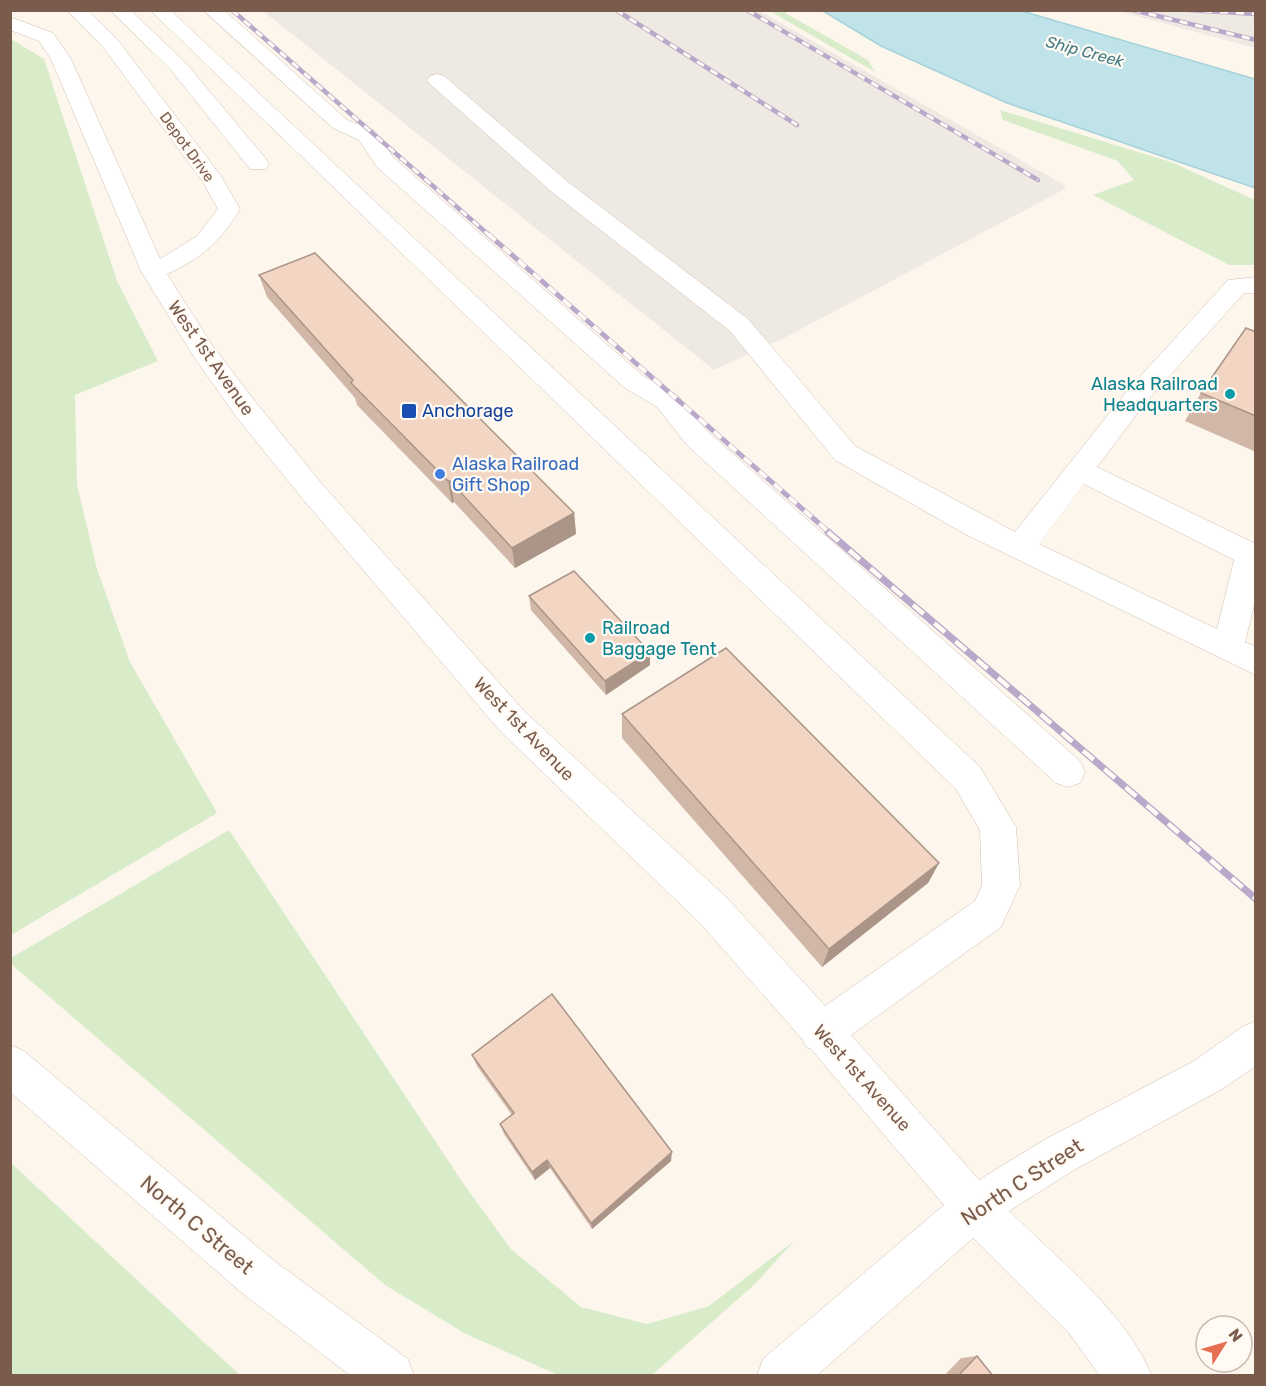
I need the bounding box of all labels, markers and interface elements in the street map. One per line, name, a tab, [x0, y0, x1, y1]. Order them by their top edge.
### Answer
water label: Ship Creek	[1044, 32, 1127, 71]
street label: Depot Drive	[156, 109, 218, 185]
street label: West 1st Avenue	[163, 296, 259, 420]
place label: Alaska Railroad Headquarters	[1091, 373, 1218, 416]
marker: Alaska Railroad Headquarters	[1223, 387, 1237, 401]
place label: Anchorage	[422, 400, 514, 422]
marker: Anchorage	[400, 402, 418, 420]
place label: Alaska Railroad Gift Shop	[452, 453, 579, 496]
marker: Alaska Railroad Gift Shop	[433, 467, 447, 481]
place label: Railroad Baggage Tent	[602, 617, 717, 660]
marker: Railroad Baggage Tent	[583, 631, 597, 645]
street label: West 1st Avenue	[469, 673, 579, 785]
street label: West 1st Avenue	[808, 1020, 916, 1136]
street label: North C Street	[956, 1133, 1088, 1230]
street label: North C Street	[135, 1170, 259, 1279]
north arrow	[1194, 1314, 1254, 1374]
text: N	[1225, 1325, 1247, 1346]

